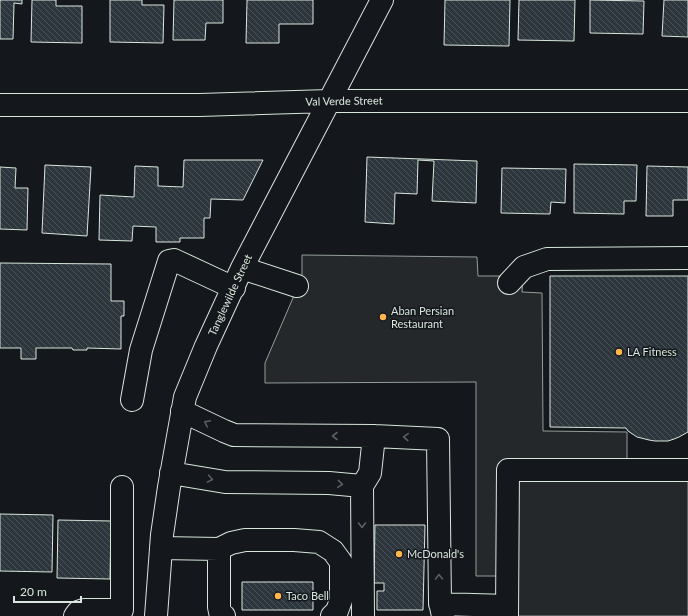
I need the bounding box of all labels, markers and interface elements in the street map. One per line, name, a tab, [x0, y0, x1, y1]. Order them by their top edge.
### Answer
street label: Val Verde Street	[305, 93, 383, 108]
street label: Tanglewilde Street	[205, 252, 254, 338]
place label: Aban Persian Restaurant	[391, 304, 454, 330]
marker: Aban Persian Restaurant	[378, 312, 388, 322]
place label: LA Fitness	[627, 345, 677, 358]
marker: LA Fitness	[614, 347, 624, 357]
one-way arrow	[204, 420, 212, 428]
one-way arrow	[332, 431, 338, 440]
one-way arrow	[403, 433, 409, 442]
one-way arrow	[207, 474, 213, 483]
one-way arrow	[337, 480, 343, 489]
one-way arrow	[358, 522, 366, 528]
place label: McDonald's	[407, 547, 464, 560]
marker: McDonald's	[394, 549, 404, 559]
one-way arrow	[435, 574, 444, 580]
scale bar	[14, 578, 81, 604]
text: 20 m	[20, 584, 47, 599]
place label: Taco Bell	[286, 589, 329, 602]
marker: Taco Bell	[273, 591, 283, 601]

